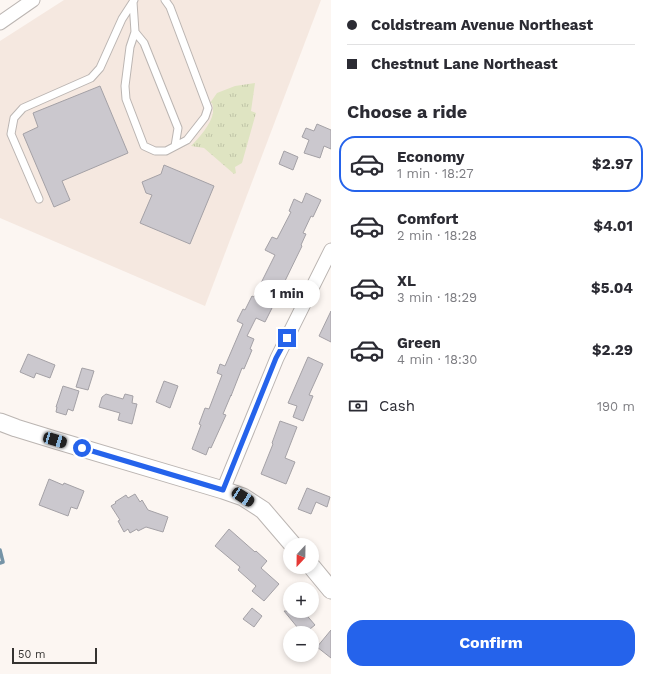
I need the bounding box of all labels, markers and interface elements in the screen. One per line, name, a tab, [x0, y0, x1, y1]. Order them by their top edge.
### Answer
text: Coldstream Avenue Northeast	[371, 16, 593, 34]
text: Chestnut Lane Northeast	[371, 55, 557, 73]
text: Choose a ride	[347, 101, 467, 122]
icon: car	[349, 146, 385, 182]
text: Economy	[397, 148, 464, 166]
text: $2.97	[592, 155, 633, 173]
text: 1 min · 18:27	[397, 166, 473, 181]
icon: car	[349, 208, 385, 244]
text: Comfort	[397, 210, 458, 228]
text: $4.01	[593, 217, 633, 235]
text: 2 min · 18:28	[397, 228, 477, 243]
icon: car	[349, 270, 385, 306]
text: XL	[397, 272, 416, 290]
text: $5.04	[591, 279, 633, 297]
callout: 1 min	[254, 280, 320, 308]
text: 1 min	[270, 286, 304, 301]
text: 3 min · 18:29	[397, 290, 477, 305]
route end	[278, 329, 296, 347]
icon: car	[349, 332, 385, 368]
text: Green	[397, 334, 441, 352]
text: $2.29	[592, 341, 633, 359]
text: 4 min · 18:30	[397, 352, 477, 367]
icon: cash	[347, 395, 369, 417]
text: Cash	[379, 397, 415, 415]
text: 190 m	[597, 399, 635, 414]
car	[42, 431, 68, 449]
route start	[73, 439, 91, 457]
car	[230, 485, 256, 509]
north arrow	[283, 538, 319, 574]
map controls	[283, 538, 319, 662]
button: +	[283, 582, 319, 618]
button: Confirm	[347, 620, 635, 666]
button: −	[283, 626, 319, 662]
scale bar	[12, 646, 97, 665]
text: 50 m	[18, 648, 45, 661]

